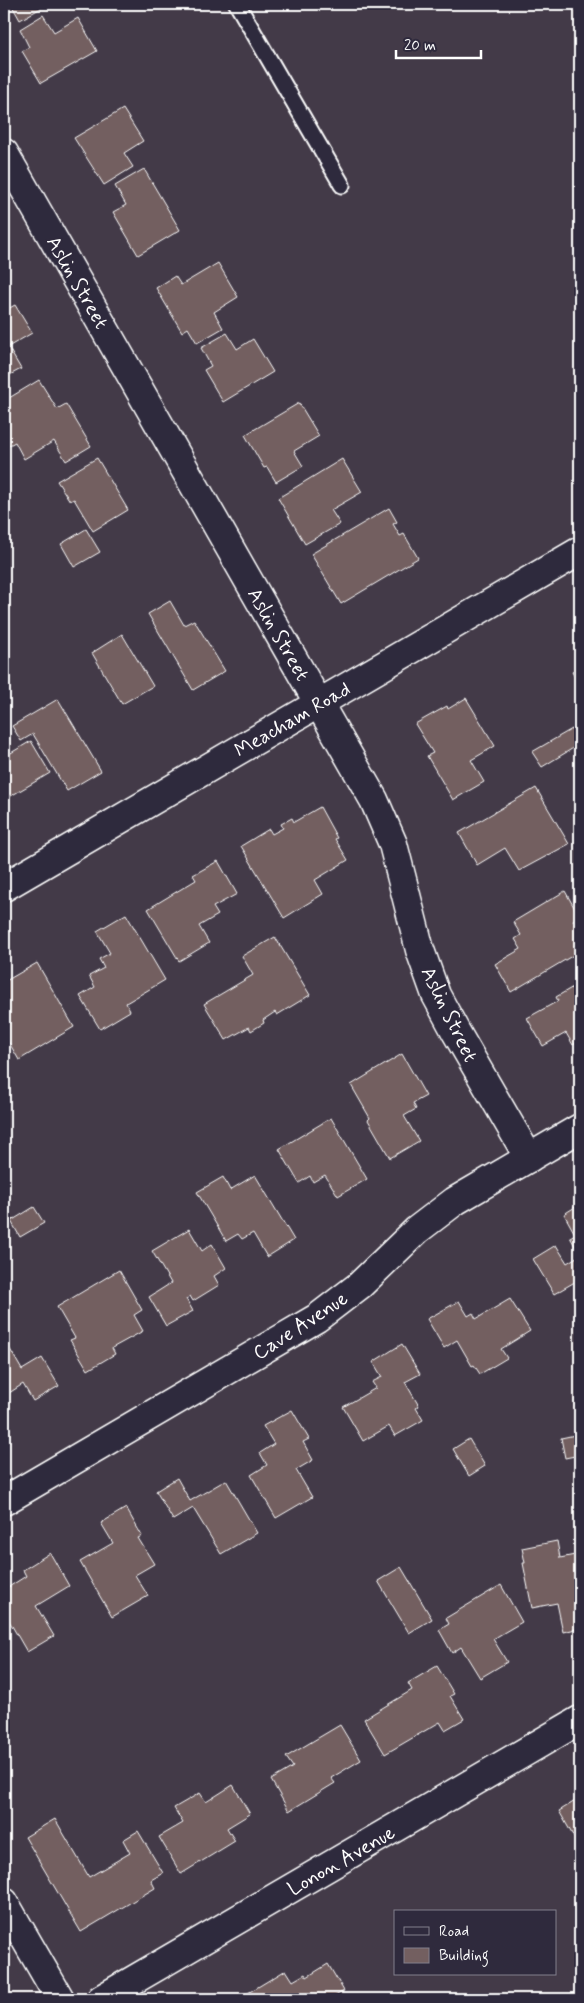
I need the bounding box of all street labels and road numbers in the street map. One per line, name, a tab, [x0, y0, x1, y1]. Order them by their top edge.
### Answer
street label: Aslin Street	[39, 231, 114, 334]
street label: Aslin Street	[240, 583, 315, 686]
street label: Meacham Road	[230, 676, 356, 765]
street label: Aslin Street	[414, 962, 483, 1067]
street label: Cave Avenue	[248, 1286, 353, 1367]
street label: Lonon Avenue	[283, 1820, 401, 1903]

